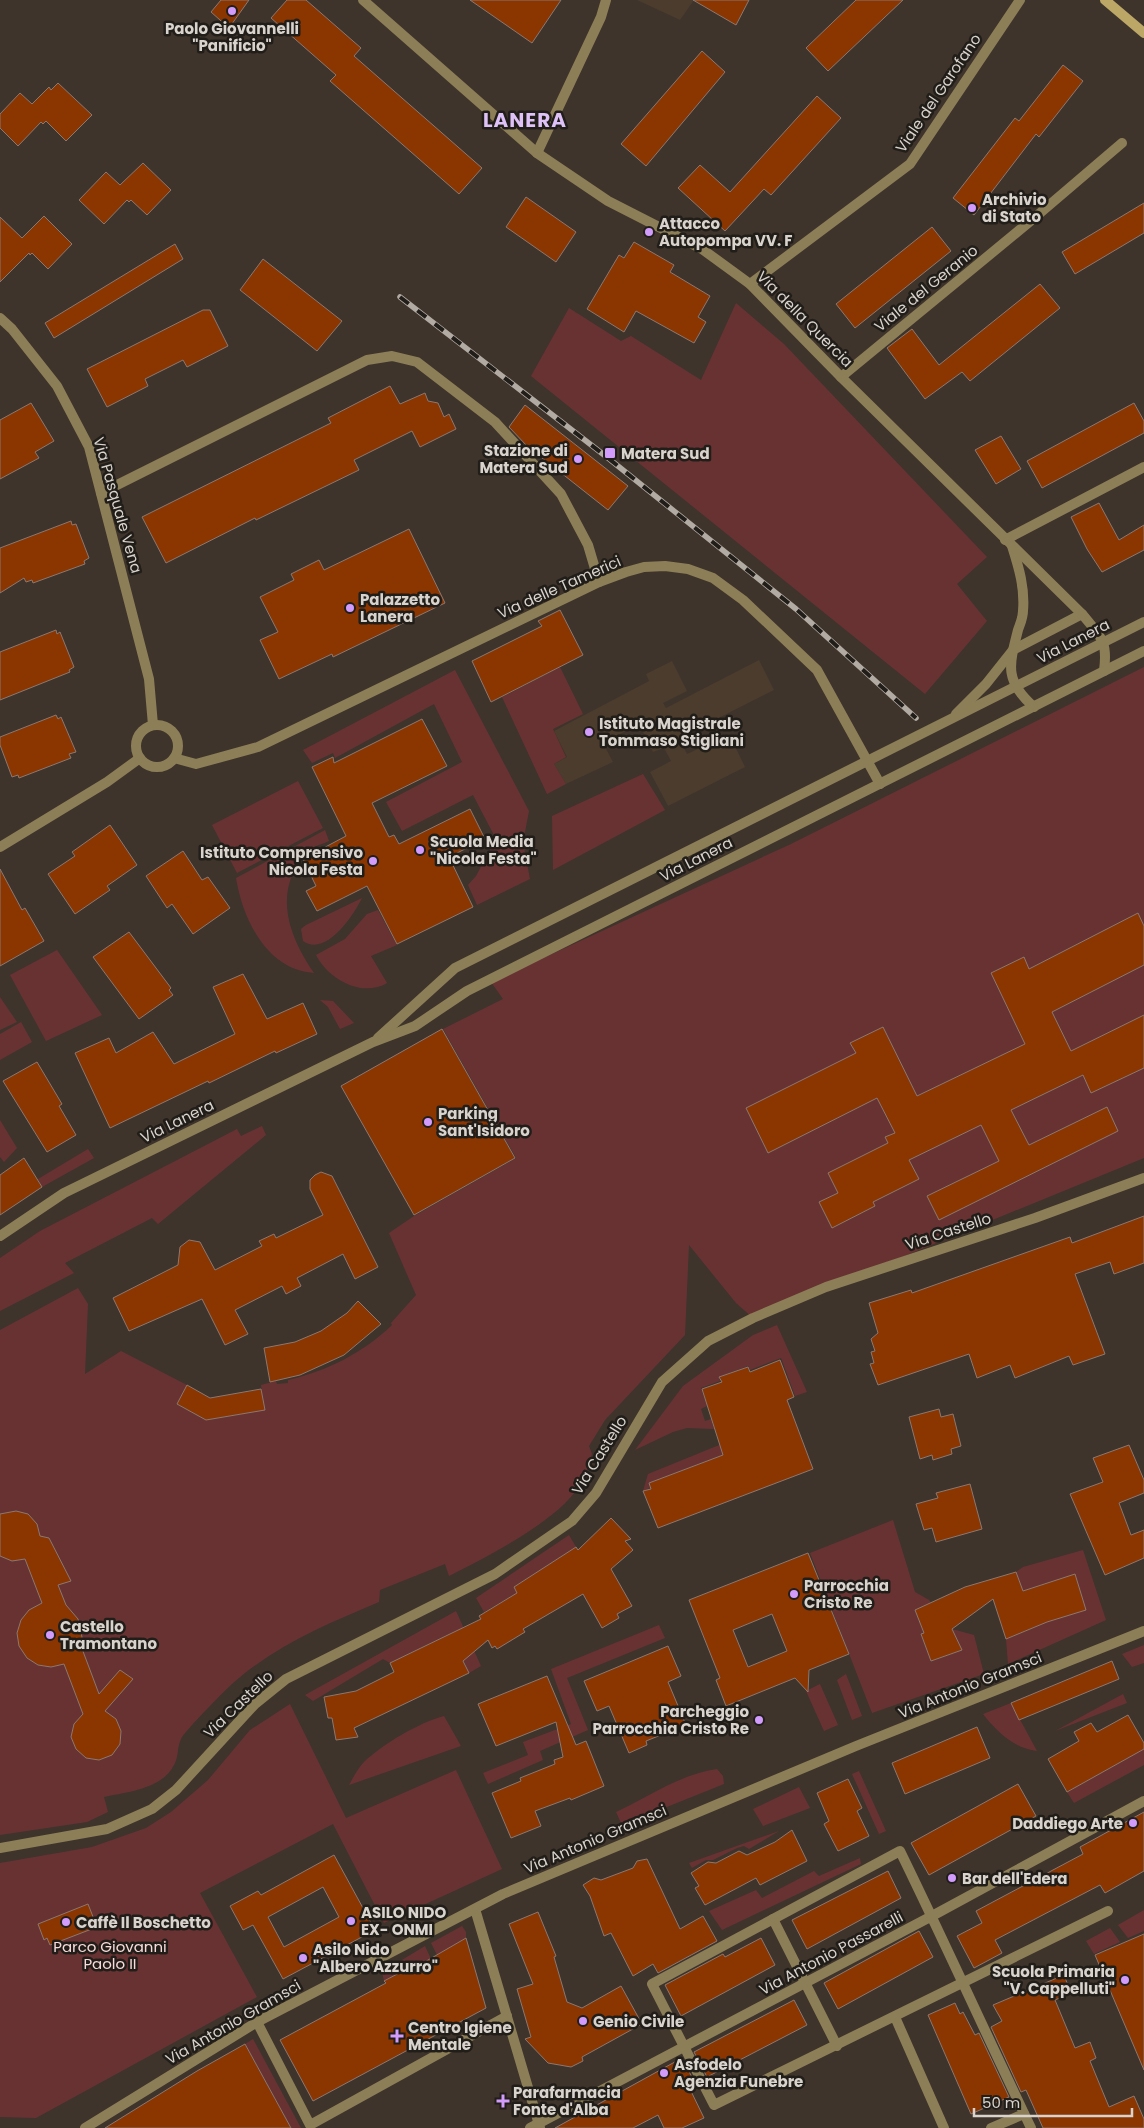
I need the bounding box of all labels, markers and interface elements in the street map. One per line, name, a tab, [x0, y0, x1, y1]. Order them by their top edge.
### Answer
marker: Paolo Giovannelli "Panificio"	[226, 5, 238, 17]
place label: Paolo Giovannelli "Panificio"	[165, 18, 299, 56]
street label: Viale del Garofano	[890, 29, 986, 157]
district label: LANERA	[483, 106, 567, 134]
place label: Archivio di Stato	[982, 189, 1047, 227]
marker: Archivio di Stato	[966, 202, 978, 214]
place label: Attacco Autopompa VV. F	[659, 213, 793, 251]
marker: Attacco Autopompa VV. F	[643, 226, 655, 238]
street label: Viale del Geranio	[870, 240, 982, 336]
street label: Via della Quercia	[752, 266, 858, 372]
street label: Via Pasquale Vena	[89, 434, 147, 576]
place label: Stazione di Matera Sud	[479, 440, 568, 478]
place label: Matera Sud	[621, 443, 710, 464]
marker: Matera Sud	[603, 446, 617, 460]
marker: Stazione di Matera Sud	[572, 453, 584, 465]
street label: Via delle Tamerici	[494, 550, 624, 624]
place label: Palazzetto Lanera	[360, 589, 440, 627]
marker: Palazzetto Lanera	[344, 602, 356, 614]
street label: Via Lanera	[1033, 614, 1113, 668]
place label: Istituto Magistrale Tommaso Stigliani	[599, 713, 744, 751]
marker: Istituto Magistrale Tommaso Stigliani	[583, 726, 595, 738]
place label: Scuola Media "Nicola Festa"	[430, 831, 537, 869]
street label: Via Lanera	[656, 832, 736, 886]
place label: Istituto Comprensivo Nicola Festa	[200, 842, 363, 880]
marker: Scuola Media "Nicola Festa"	[414, 844, 426, 856]
marker: Istituto Comprensivo Nicola Festa	[367, 855, 379, 867]
street label: Via Lanera	[137, 1094, 217, 1148]
place label: Parking Sant'Isidoro	[438, 1103, 530, 1141]
marker: Parking Sant'Isidoro	[422, 1116, 434, 1128]
street label: Via Castello	[902, 1207, 994, 1255]
street label: Via Castello	[566, 1412, 632, 1498]
place label: Parrocchia Cristo Re	[804, 1575, 889, 1613]
marker: Parrocchia Cristo Re	[788, 1588, 800, 1600]
place label: Castello Tramontano	[60, 1616, 157, 1654]
marker: Castello Tramontano	[44, 1629, 56, 1641]
street label: Via Antonio Gramsci	[895, 1647, 1045, 1723]
street label: Via Castello	[199, 1665, 277, 1743]
place label: Parcheggio Parrocchia Cristo Re	[593, 1701, 749, 1739]
marker: Parcheggio Parrocchia Cristo Re	[753, 1714, 765, 1726]
street label: Via Antonio Gramsci	[520, 1799, 670, 1879]
place label: Daddiego Arte	[1012, 1813, 1123, 1834]
marker: Daddiego Arte	[1127, 1817, 1139, 1829]
place label: Bar dell'Edera	[962, 1868, 1067, 1889]
marker: Bar dell'Edera	[946, 1872, 958, 1884]
place label: ASILO NIDO EX- ONMI	[361, 1902, 446, 1940]
street label: Via Antonio Passarelli	[755, 1906, 907, 2000]
place label: Caffè Il Boschetto	[76, 1912, 211, 1933]
marker: ASILO NIDO EX- ONMI	[345, 1915, 357, 1927]
marker: Caffè Il Boschetto	[60, 1916, 72, 1928]
park label: Parco Giovanni Paolo II	[53, 1936, 167, 1974]
place label: Asilo Nido "Albero Azzurro"	[313, 1939, 438, 1977]
marker: Asilo Nido "Albero Azzurro"	[297, 1952, 309, 1964]
place label: Scuola Primaria "V. Cappelluti"	[992, 1961, 1115, 1999]
marker: Scuola Primaria "V. Cappelluti"	[1119, 1974, 1131, 1986]
street label: Via Antonio Gramsci	[161, 1975, 305, 2069]
place label: Genio Civile	[593, 2011, 684, 2032]
marker: Genio Civile	[577, 2015, 589, 2027]
place label: Centro Igiene Mentale	[408, 2017, 512, 2055]
marker: Centro Igiene Mentale	[390, 2029, 404, 2043]
place label: Asfodelo Agenzia Funebre	[674, 2054, 803, 2092]
marker: Asfodelo Agenzia Funebre	[658, 2067, 670, 2079]
place label: Parafarmacia Fonte d'Alba	[513, 2082, 621, 2120]
scale bar	[974, 2086, 1132, 2118]
text: 50 m	[982, 2092, 1020, 2113]
marker: Parafarmacia Fonte d'Alba	[497, 2095, 509, 2107]

